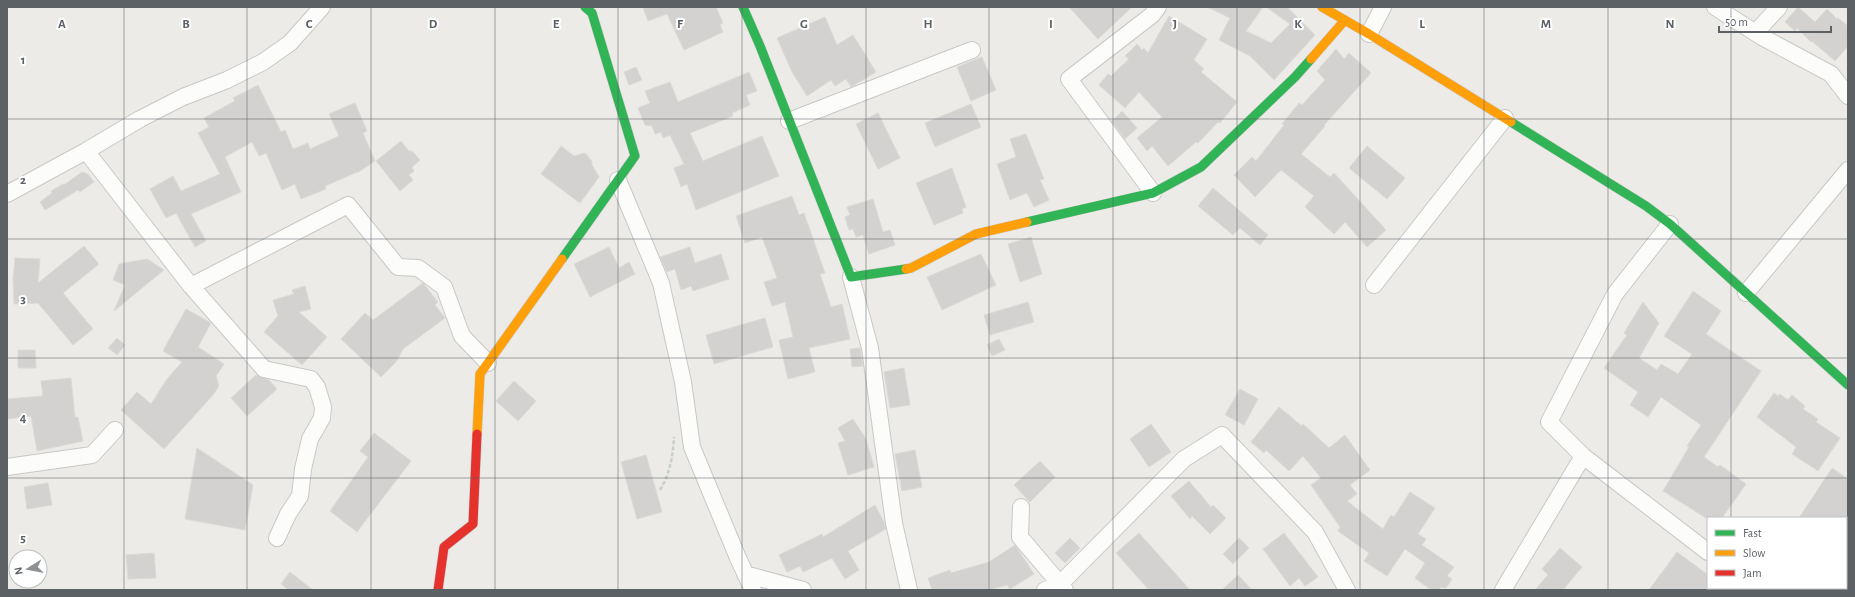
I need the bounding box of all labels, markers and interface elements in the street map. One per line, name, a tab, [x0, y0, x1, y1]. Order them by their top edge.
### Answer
scale bar	[1719, 8, 1831, 34]
text: 50 m	[1725, 16, 1748, 28]
text: A	[58, 18, 66, 31]
text: B	[182, 18, 190, 31]
text: C	[306, 18, 313, 31]
text: D	[429, 18, 438, 31]
text: E	[553, 18, 560, 31]
text: F	[677, 18, 684, 31]
text: G	[800, 18, 808, 31]
text: H	[923, 18, 933, 31]
text: I	[1049, 18, 1053, 31]
text: J	[1173, 18, 1177, 31]
text: K	[1294, 18, 1302, 31]
text: L	[1419, 18, 1425, 31]
text: M	[1541, 18, 1551, 31]
text: N	[1665, 18, 1675, 31]
text: 1	[21, 54, 25, 67]
text: 2	[20, 174, 26, 187]
text: 3	[20, 293, 26, 306]
text: 4	[20, 412, 27, 425]
legend	[1707, 517, 1847, 589]
text: Fast	[1743, 527, 1762, 539]
text: 5	[20, 532, 26, 545]
text: Slow	[1743, 547, 1765, 559]
north arrow	[8, 549, 48, 589]
text: N	[13, 566, 25, 576]
text: Jam	[1743, 567, 1762, 579]

